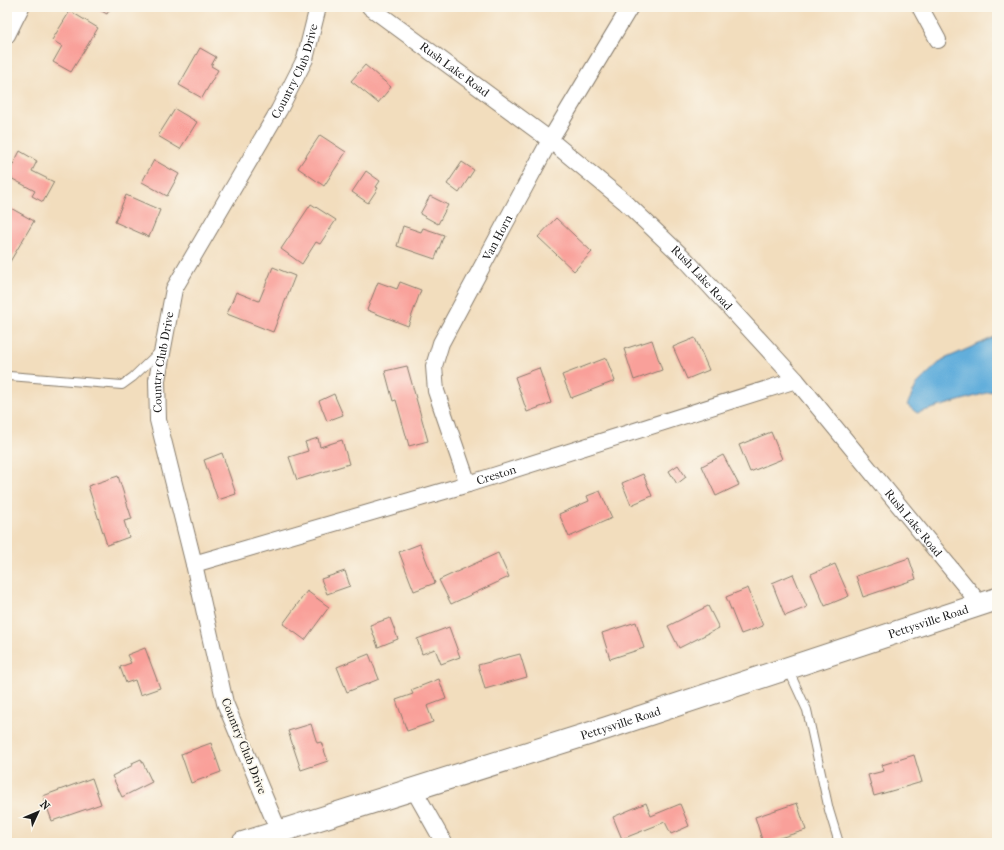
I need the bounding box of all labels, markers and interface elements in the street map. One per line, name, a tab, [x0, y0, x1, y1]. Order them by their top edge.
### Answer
street label: Country Club Drive	[268, 22, 321, 121]
street label: Rush Lake Road	[417, 39, 492, 100]
street label: Van Horn	[479, 213, 515, 264]
street label: Rush Lake Road	[668, 243, 736, 313]
street label: Country Club Drive	[150, 310, 177, 413]
street label: Creston	[475, 462, 518, 488]
street label: Rush Lake Road	[882, 486, 945, 560]
street label: Pettysville Road	[886, 602, 971, 642]
street label: Country Club Drive	[218, 696, 270, 796]
street label: Pettysville Road	[579, 704, 663, 743]
north arrow	[18, 792, 58, 832]
text: N	[37, 798, 53, 813]

